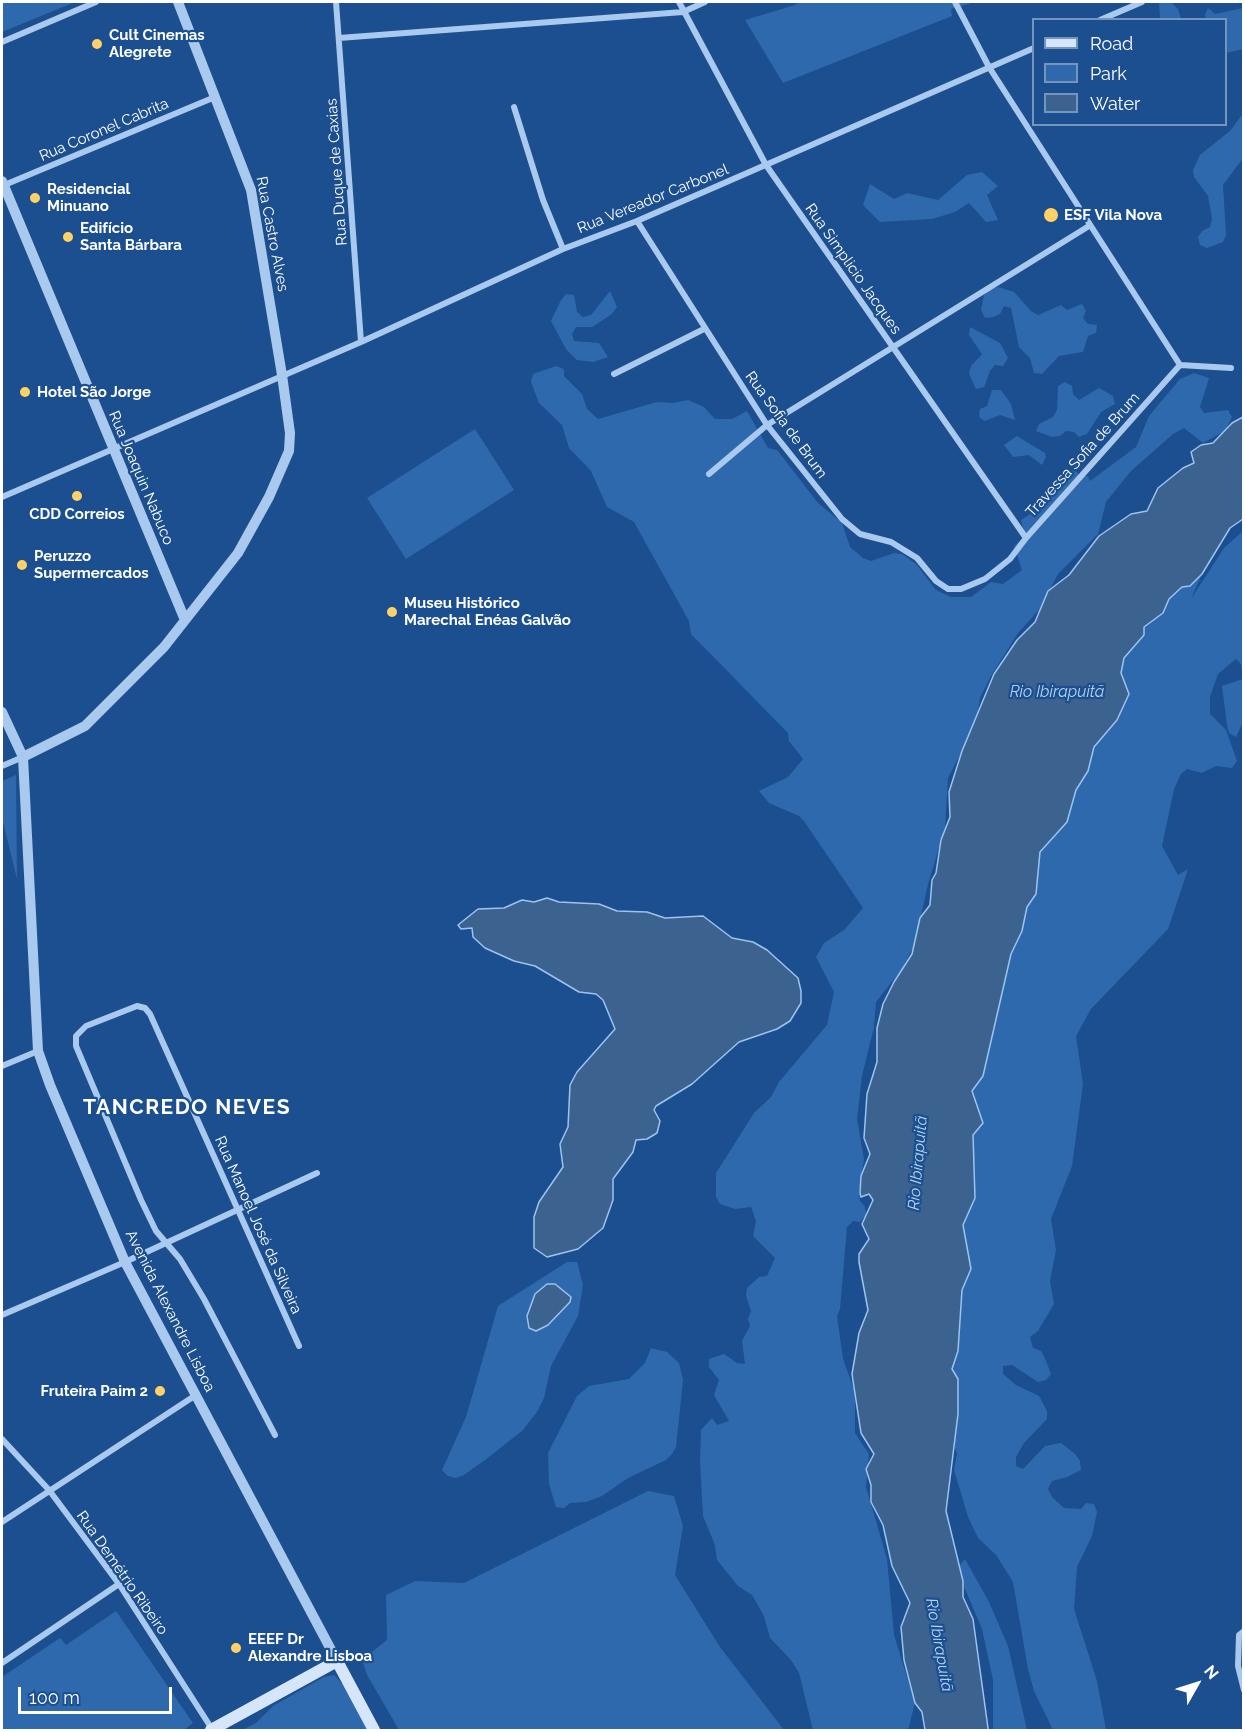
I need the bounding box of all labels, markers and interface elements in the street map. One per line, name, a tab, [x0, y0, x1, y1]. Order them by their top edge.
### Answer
legend	[1032, 18, 1227, 126]
place label: Cult Cinemas Alegrete	[109, 26, 205, 61]
text: Road	[1090, 33, 1133, 54]
marker: Cult Cinemas Alegrete	[90, 37, 104, 51]
text: Park	[1090, 63, 1127, 84]
text: Water	[1090, 93, 1140, 114]
street label: Rua Coronel Cabrita	[37, 95, 171, 165]
street label: Rua Duque de Caxias	[323, 98, 351, 246]
street label: Rua Vereador Carbonel	[575, 160, 731, 238]
street label: Rua Castro Alves	[252, 175, 292, 293]
place label: Residencial Minuano	[47, 180, 130, 215]
marker: Residencial Minuano	[28, 191, 42, 205]
street label: Rua Simplicio Jacques	[801, 200, 905, 338]
marker: ESF Vila Nova	[1042, 206, 1060, 224]
place label: ESF Vila Nova	[1064, 206, 1162, 224]
place label: Edifício Santa Bárbara	[80, 219, 182, 254]
marker: Edifício Santa Bárbara	[61, 230, 75, 244]
street label: Rua Sofia de Brum	[741, 368, 831, 482]
place label: Hotel São Jorge	[37, 383, 151, 401]
marker: Hotel São Jorge	[18, 385, 32, 399]
street label: Travessa Sofia de Brum	[1022, 389, 1144, 521]
street label: Rua Joaquin Nabuco	[105, 408, 177, 548]
marker: CDD Correios	[70, 489, 84, 503]
place label: CDD Correios	[29, 505, 125, 523]
place label: Peruzzo Supermercados	[34, 547, 149, 582]
marker: Peruzzo Supermercados	[15, 558, 29, 572]
place label: Museu Histórico Marechal Enéas Galvão	[404, 594, 571, 629]
marker: Museu Histórico Marechal Enéas Galvão	[385, 605, 399, 619]
water label: Rio Ibirapuitã	[1010, 682, 1104, 702]
district label: TANCREDO NEVES	[83, 1095, 291, 1121]
water label: Rio Ibirapuitã	[904, 1115, 932, 1211]
street label: Rua Manoel José da Silveira	[211, 1133, 305, 1317]
street label: Avenida Alexandre Lisboa	[121, 1227, 219, 1395]
place label: Fruteira Paim 2	[41, 1382, 148, 1400]
marker: Fruteira Paim 2	[153, 1384, 167, 1398]
street label: Rua Demétrio Ribeiro	[72, 1508, 172, 1638]
water label: Rio Ibirapuitã	[921, 1597, 957, 1693]
place label: EEEF Dr Alexandre Lisboa	[248, 1630, 372, 1665]
marker: EEEF Dr Alexandre Lisboa	[229, 1641, 243, 1655]
north arrow	[1167, 1654, 1227, 1714]
text: N	[1200, 1662, 1223, 1683]
scale bar	[21, 1675, 176, 1713]
text: 100 m	[29, 1687, 80, 1708]

